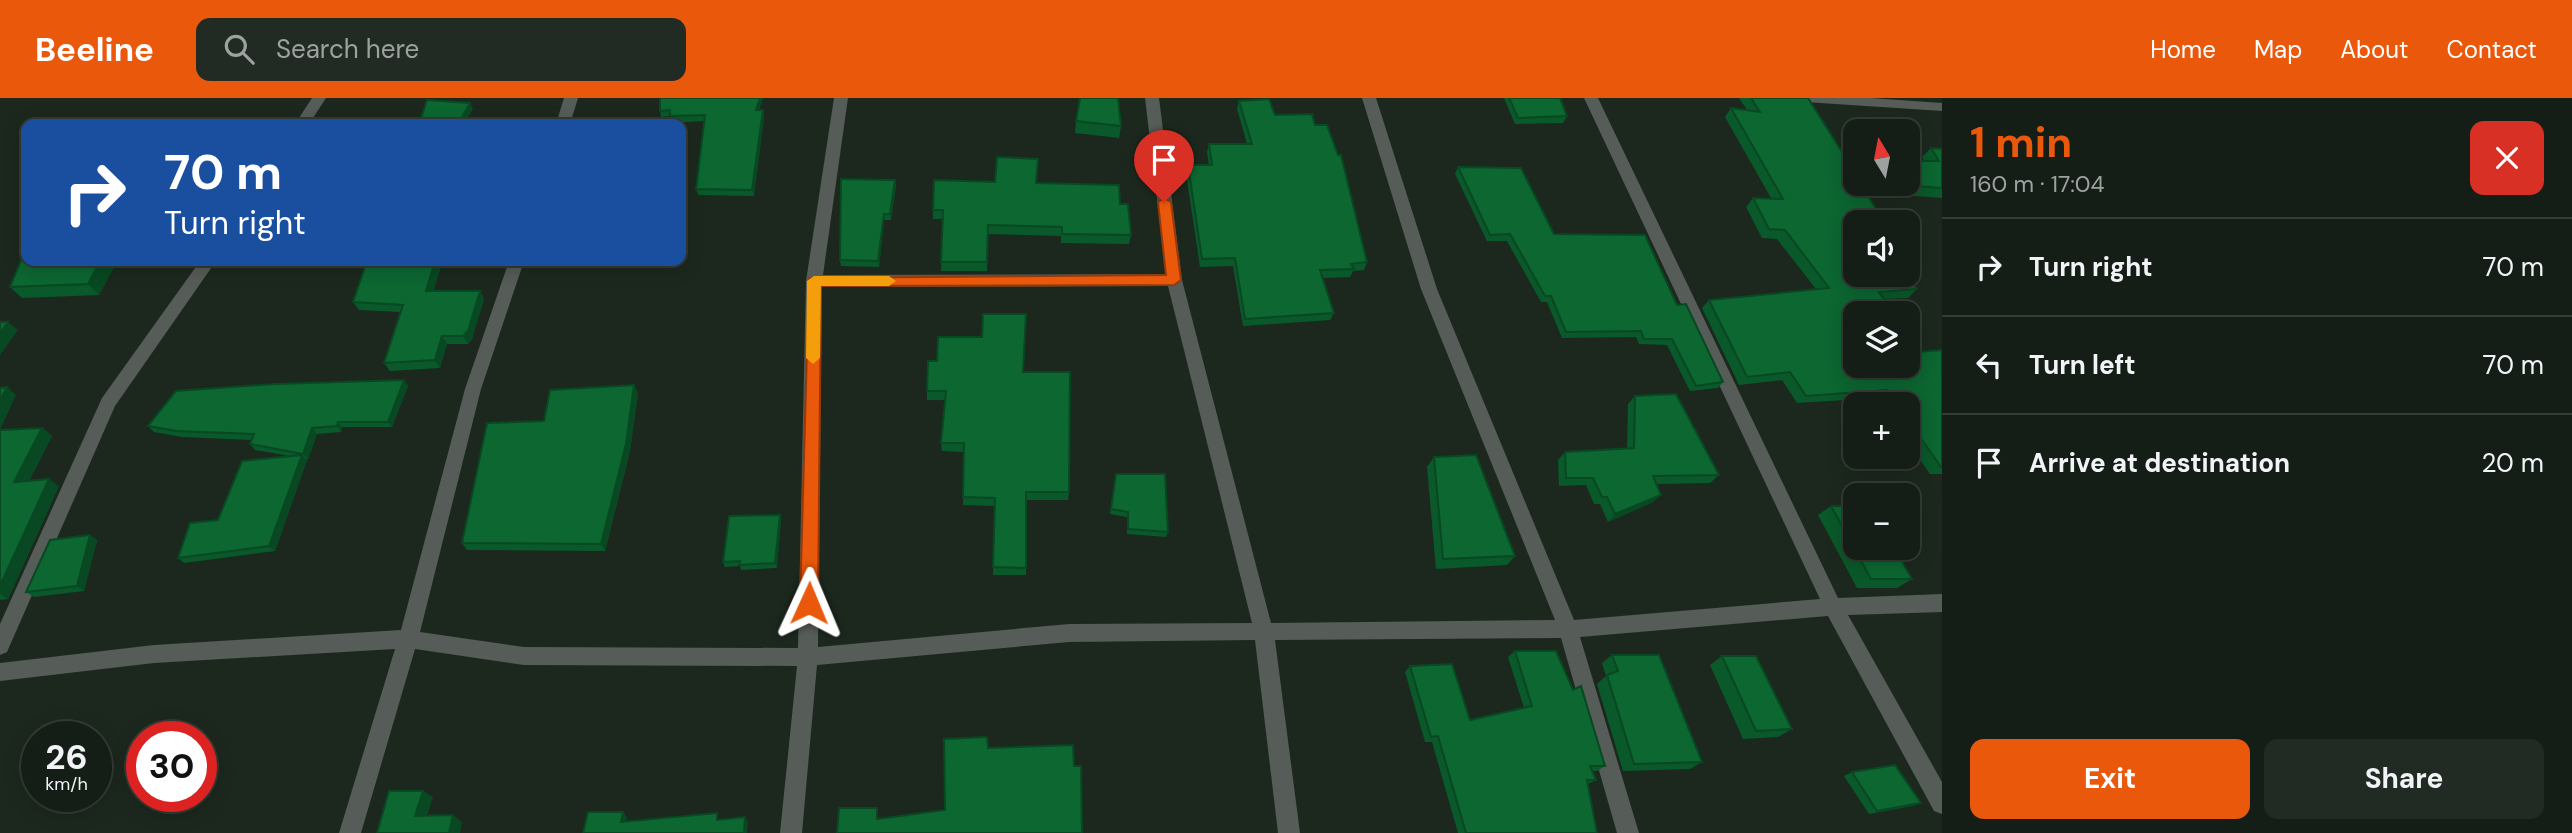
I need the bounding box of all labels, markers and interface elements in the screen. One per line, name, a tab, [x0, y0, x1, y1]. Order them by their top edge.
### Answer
search box	[196, 18, 686, 81]
text: Beeline	[35, 28, 154, 71]
icon: search	[220, 30, 258, 68]
text: Search here	[276, 32, 419, 66]
text: Home	[2150, 34, 2216, 65]
text: Map	[2254, 34, 2302, 65]
text: About	[2340, 34, 2409, 65]
text: Contact	[2447, 34, 2537, 65]
text: 1 min	[1970, 115, 2072, 170]
north arrow	[1843, 119, 1920, 196]
map controls	[1843, 119, 1920, 560]
button: close	[2470, 121, 2544, 195]
pin	[1134, 130, 1194, 202]
text: 70 m	[164, 140, 282, 204]
icon: arrive	[1145, 141, 1183, 179]
icon: right	[49, 147, 140, 238]
text: 160 m · 17:04	[1970, 169, 2105, 199]
text: Turn right	[164, 202, 306, 244]
button: sound	[1843, 210, 1920, 287]
icon: right	[1970, 248, 2008, 286]
text: Turn right	[2029, 250, 2153, 284]
text: 70 m	[2483, 250, 2544, 284]
button: layers	[1843, 301, 1920, 378]
icon: left	[1970, 346, 2008, 384]
text: Turn left	[2029, 348, 2136, 382]
text: 70 m	[2483, 348, 2544, 382]
button: +	[1843, 392, 1920, 469]
icon: arrive	[1970, 444, 2008, 482]
text: Arrive at destination	[2029, 446, 2290, 480]
text: 20 m	[2481, 446, 2544, 480]
button: −	[1843, 483, 1920, 560]
position arrow	[772, 566, 846, 640]
speed limit sign: 30	[126, 721, 217, 812]
text: 26	[45, 734, 88, 780]
button: Exit	[1970, 739, 2250, 819]
button: Share	[2264, 739, 2544, 819]
text: km/h	[45, 772, 88, 796]

